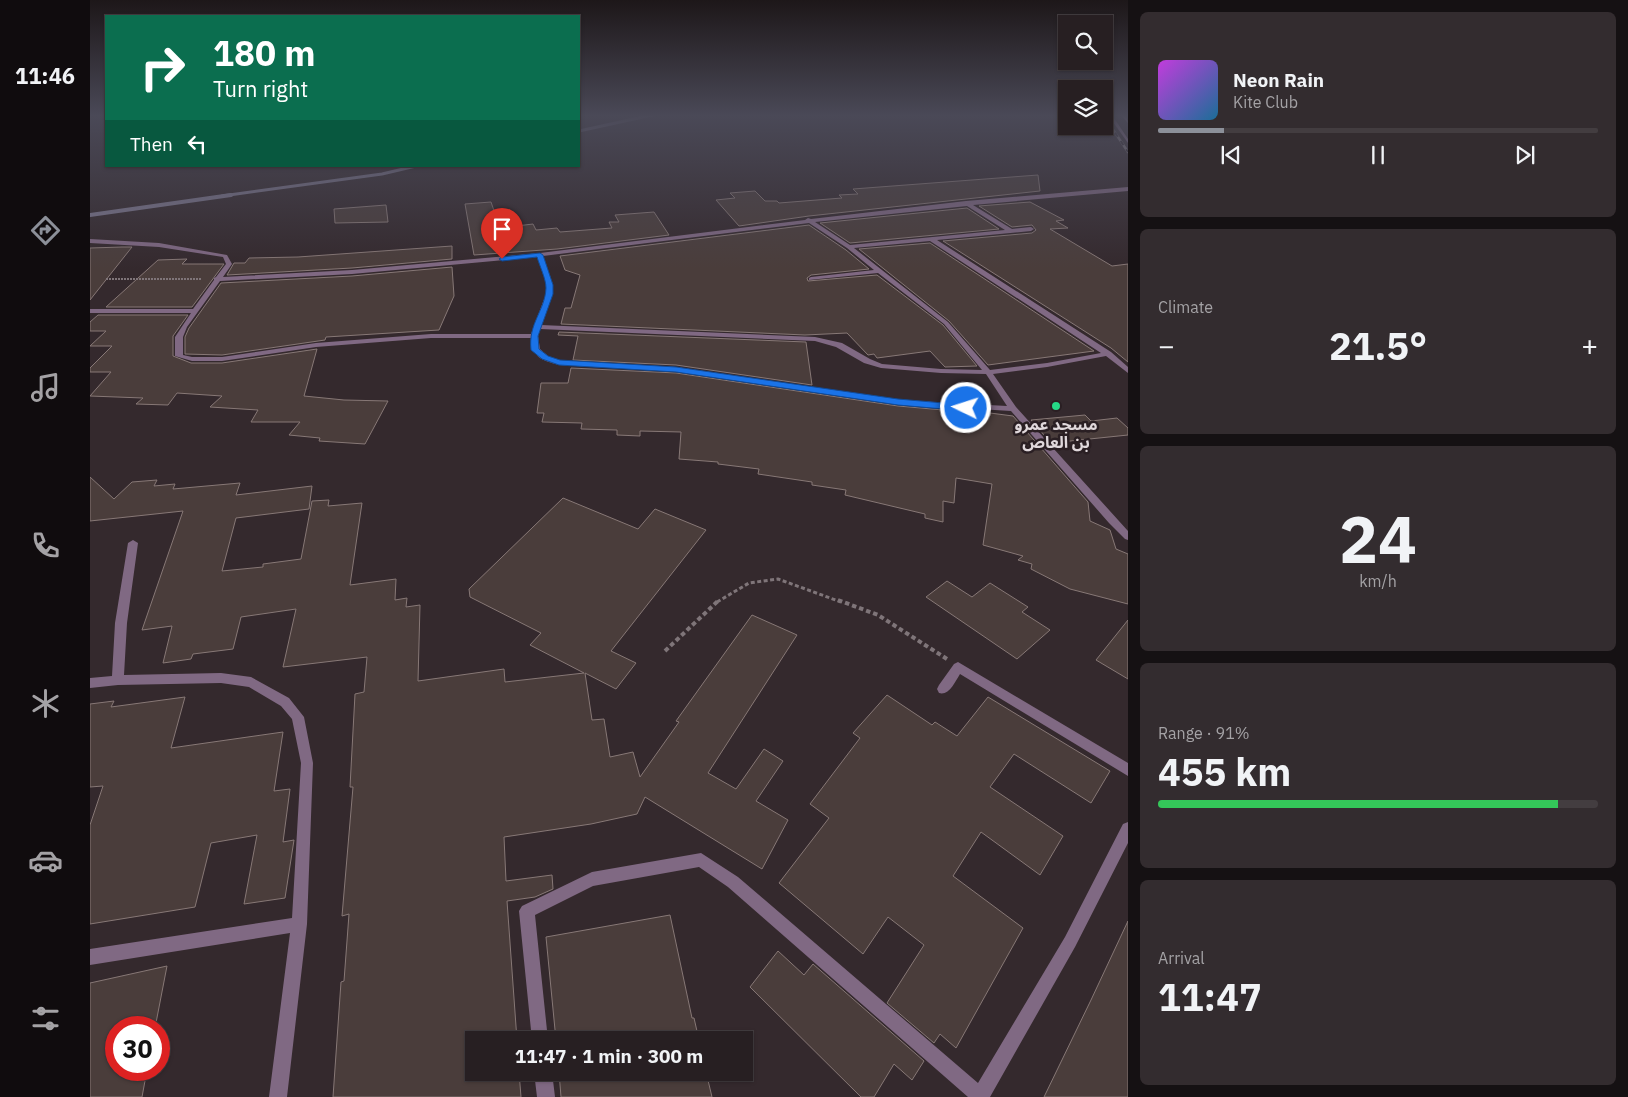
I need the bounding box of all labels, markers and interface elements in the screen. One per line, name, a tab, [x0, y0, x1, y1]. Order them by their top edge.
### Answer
map controls	[1058, 15, 1113, 135]
button: search	[1058, 15, 1113, 70]
text: 180 m	[213, 30, 316, 76]
icon: right	[130, 35, 195, 100]
text: 11:46	[15, 61, 75, 90]
text: Neon Rain	[1233, 68, 1324, 92]
text: Turn right	[213, 74, 308, 103]
button: layers	[1058, 80, 1113, 135]
text: Kite Club	[1233, 92, 1298, 112]
icon: left	[183, 130, 211, 158]
text: Then	[130, 132, 173, 156]
icon: previous	[1217, 141, 1245, 169]
icon: pause	[1364, 141, 1392, 169]
icon: next	[1511, 141, 1539, 169]
pin	[481, 208, 523, 259]
icon: directions	[28, 213, 63, 248]
icon: arrive	[488, 215, 516, 243]
text: Climate	[1158, 297, 1213, 317]
text: 21.5°	[1329, 321, 1427, 370]
text: −	[1158, 327, 1175, 364]
text: +	[1581, 327, 1598, 364]
icon: music	[28, 370, 63, 405]
position arrow	[939, 381, 991, 433]
marker: مسجد عمرو بن العاص	[1050, 400, 1062, 412]
place label: مسجد عمرو بن العاص	[1014, 414, 1098, 452]
text: 24	[1339, 496, 1417, 581]
icon: phone	[28, 528, 63, 563]
text: km/h	[1359, 571, 1397, 591]
icon: climate	[28, 686, 63, 721]
text: Range · 91%	[1158, 723, 1250, 743]
text: 455 km	[1158, 747, 1291, 796]
icon: car	[28, 843, 63, 878]
text: Arrival	[1158, 948, 1205, 968]
text: 11:47	[1158, 972, 1262, 1021]
icon: filters	[28, 1001, 63, 1036]
speed limit sign: 30	[105, 1016, 170, 1081]
text: 11:47 · 1 min · 300 m	[515, 1044, 703, 1068]

